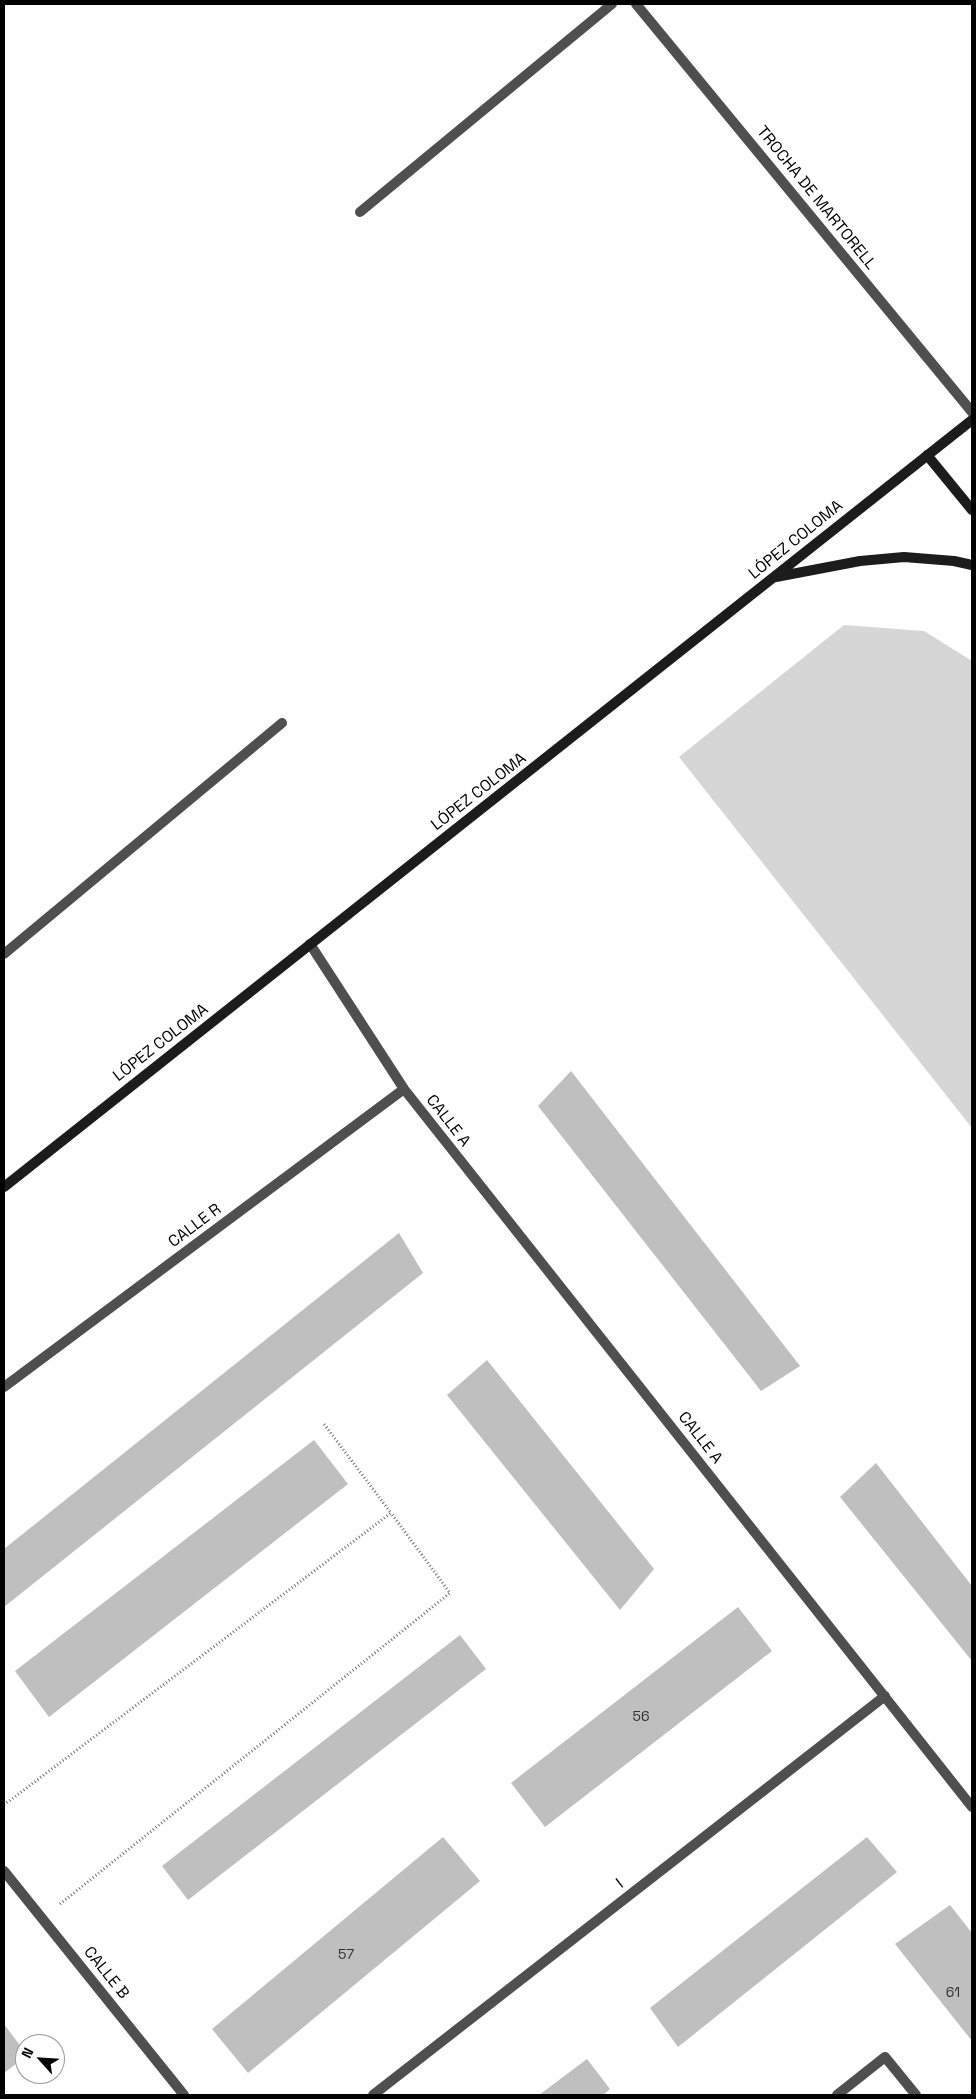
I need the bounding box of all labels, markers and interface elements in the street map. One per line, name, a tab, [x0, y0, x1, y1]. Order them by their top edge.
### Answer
street label: TROCHA DE MARTORELL	[752, 122, 880, 274]
street label: LÓPEZ COLOMA	[745, 496, 847, 584]
street label: LÓPEZ COLOMA	[428, 749, 530, 835]
street label: LÓPEZ COLOMA	[110, 1000, 212, 1086]
street label: CALLE A	[422, 1091, 474, 1151]
street label: CALLE R	[165, 1200, 225, 1252]
street label: CALLE A	[674, 1408, 726, 1468]
house number: 56	[633, 1709, 649, 1725]
street label: I	[613, 1875, 627, 1893]
street label: CALLE B	[79, 1943, 133, 2003]
house number: 57	[338, 1947, 354, 1963]
house number: 61	[946, 1985, 960, 2001]
north arrow	[15, 2034, 65, 2084]
text: N	[17, 2045, 38, 2061]

